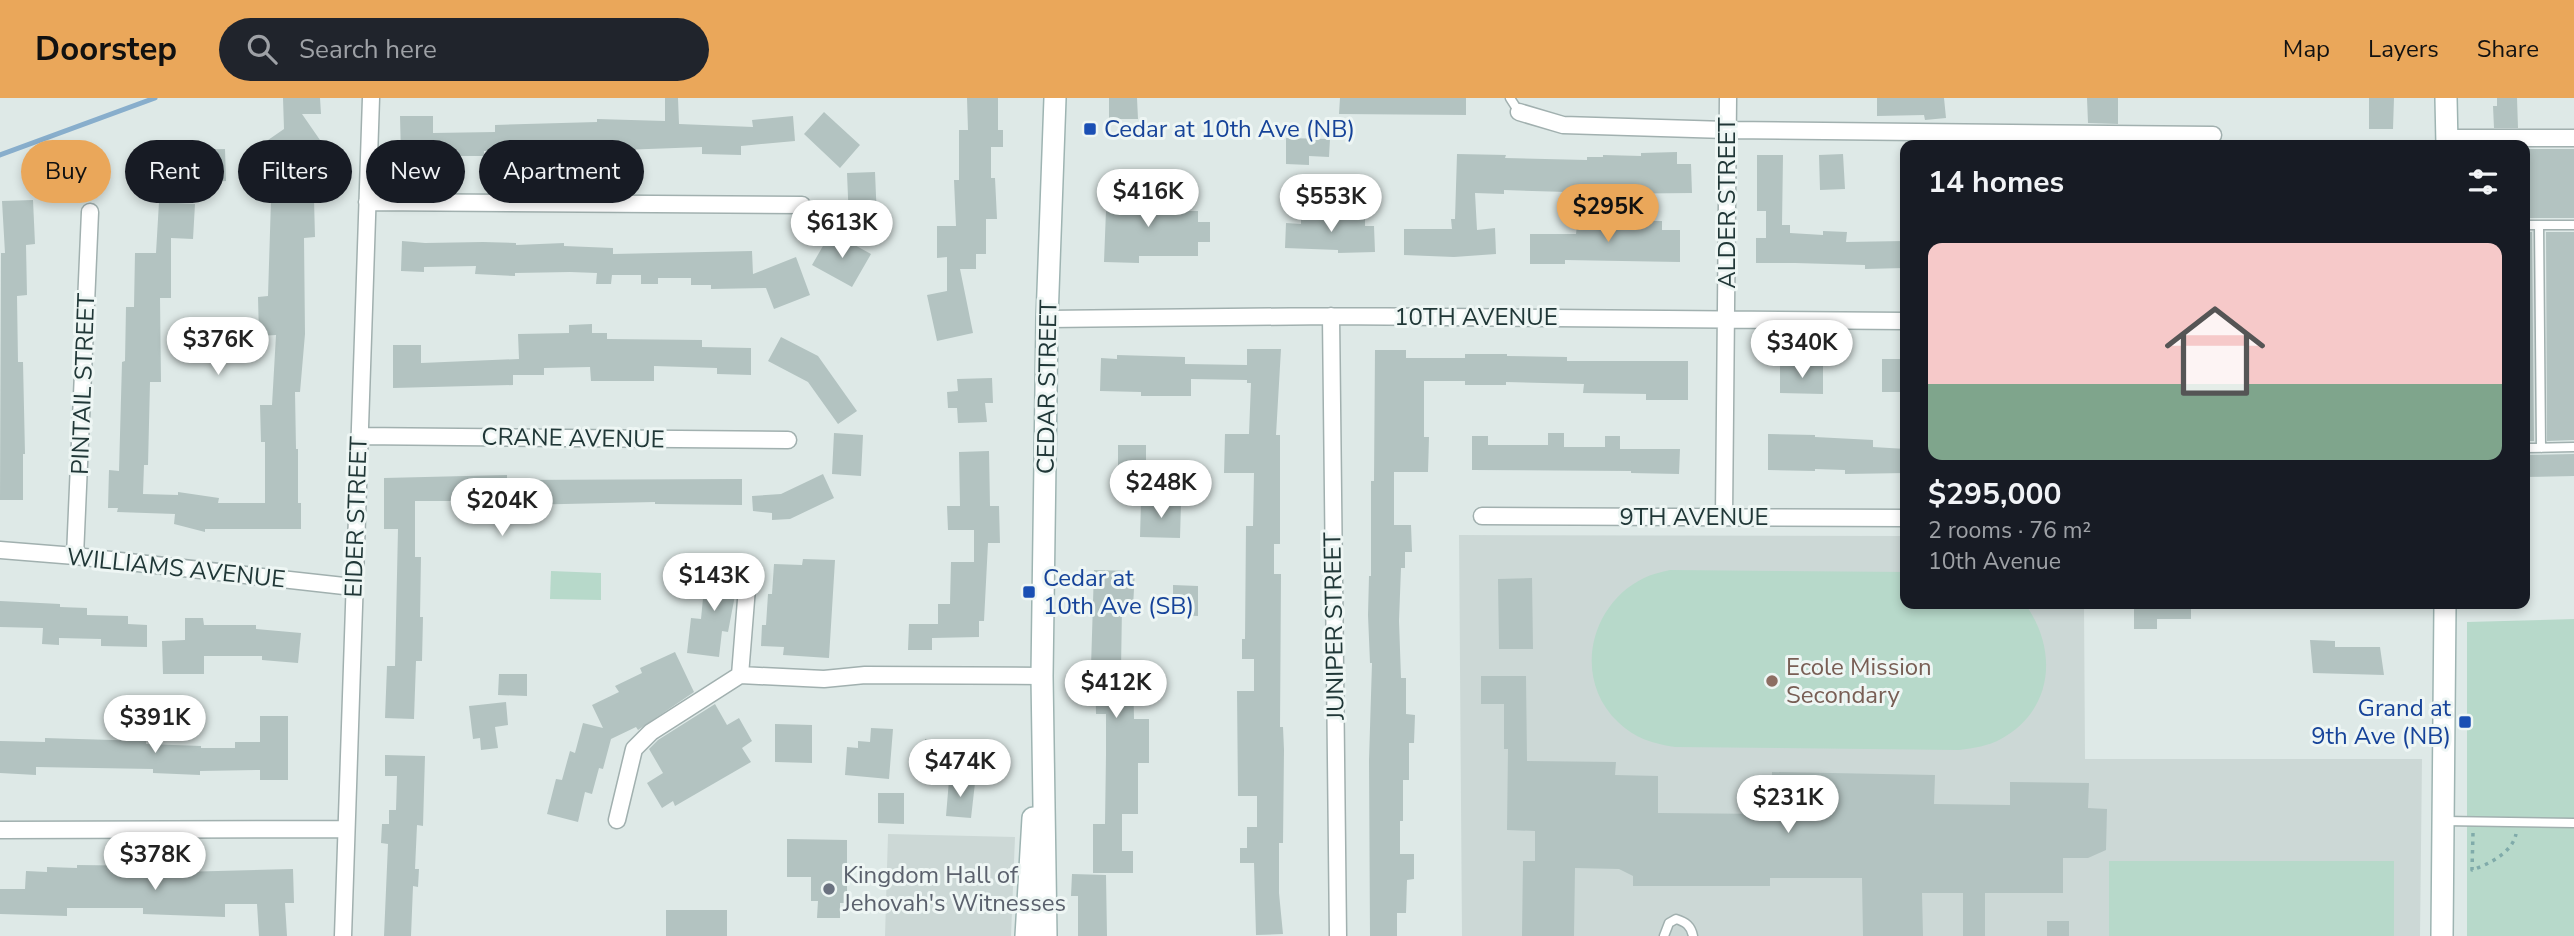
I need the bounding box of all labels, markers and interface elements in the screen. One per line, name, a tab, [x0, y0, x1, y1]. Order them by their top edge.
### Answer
search box	[219, 18, 709, 81]
text: Doorstep	[35, 27, 177, 72]
icon: search	[243, 30, 281, 68]
text: Search here	[299, 32, 437, 67]
text: Map	[2283, 33, 2330, 65]
text: Layers	[2368, 33, 2439, 65]
text: Share	[2477, 33, 2539, 65]
place label: Cedar at 10th Ave (NB)	[1104, 113, 1355, 145]
street label: ALDER STREET	[1711, 117, 1743, 289]
marker: Cedar at 10th Ave (NB)	[1082, 121, 1098, 137]
chip: Buy	[21, 140, 111, 203]
chip: Rent	[125, 140, 224, 203]
chip: Filters	[238, 140, 352, 203]
chip: New	[366, 140, 465, 203]
chip: Apartment	[479, 140, 644, 203]
text: 14 homes	[1928, 162, 2064, 203]
icon: filters	[2464, 163, 2502, 201]
pin: $416K	[1099, 170, 1197, 229]
pin: $553K	[1282, 174, 1380, 234]
text: $416K	[1113, 176, 1183, 207]
text: $553K	[1296, 181, 1366, 212]
pin: $295K	[1559, 184, 1657, 244]
text: $295K	[1573, 191, 1643, 222]
pin: $613K	[793, 200, 891, 260]
text: $613K	[807, 207, 877, 238]
icon: home	[2152, 288, 2278, 414]
street label: PINTAIL STREET	[64, 292, 102, 475]
street label: CEDAR STREET	[1029, 299, 1065, 474]
street label: 10TH AVENUE	[1394, 301, 1558, 333]
pin: $376K	[169, 317, 267, 377]
pin: $340K	[1753, 320, 1851, 380]
text: $376K	[183, 324, 253, 355]
text: $340K	[1767, 327, 1837, 358]
street label: CRANE AVENUE	[481, 420, 665, 456]
street label: EIDER STREET	[337, 435, 375, 598]
pin: $248K	[1112, 460, 1210, 520]
text: $248K	[1126, 467, 1196, 498]
text: $295,000	[1928, 474, 2061, 515]
pin: $204K	[453, 478, 551, 538]
text: $204K	[467, 485, 537, 516]
street label: 9TH AVENUE	[1619, 501, 1769, 533]
text: 2 rooms · 76 m²	[1928, 515, 2091, 546]
street label: JUNIPER STREET	[1316, 531, 1352, 721]
street label: WILLIAMS AVENUE	[65, 541, 287, 595]
text: 10th Avenue	[1928, 546, 2061, 577]
pin: $143K	[665, 554, 763, 613]
text: $143K	[679, 560, 749, 591]
place label: Cedar at 10th Ave (SB)	[1043, 562, 1194, 622]
marker: Cedar at 10th Ave (SB)	[1021, 584, 1037, 600]
place label: Ecole Mission Secondary	[1786, 651, 1932, 711]
pin: $412K	[1067, 660, 1165, 720]
text: $412K	[1081, 667, 1151, 698]
marker: Ecole Mission Secondary	[1764, 673, 1780, 689]
place label: Grand at 9th Ave (NB)	[2311, 692, 2452, 752]
pin: $391K	[106, 696, 204, 755]
text: $391K	[120, 702, 190, 733]
marker: Grand at 9th Ave (NB)	[2457, 714, 2473, 730]
pin: $474K	[911, 740, 1009, 799]
text: $474K	[925, 746, 995, 777]
pin: $231K	[1739, 776, 1837, 835]
text: $231K	[1753, 782, 1823, 813]
pin: $378K	[106, 832, 204, 892]
text: $378K	[120, 839, 190, 870]
place label: Kingdom Hall of Jehovah's Witnesses	[842, 859, 1066, 919]
marker: Kingdom Hall of Jehovah's Witnesses	[821, 881, 837, 897]

